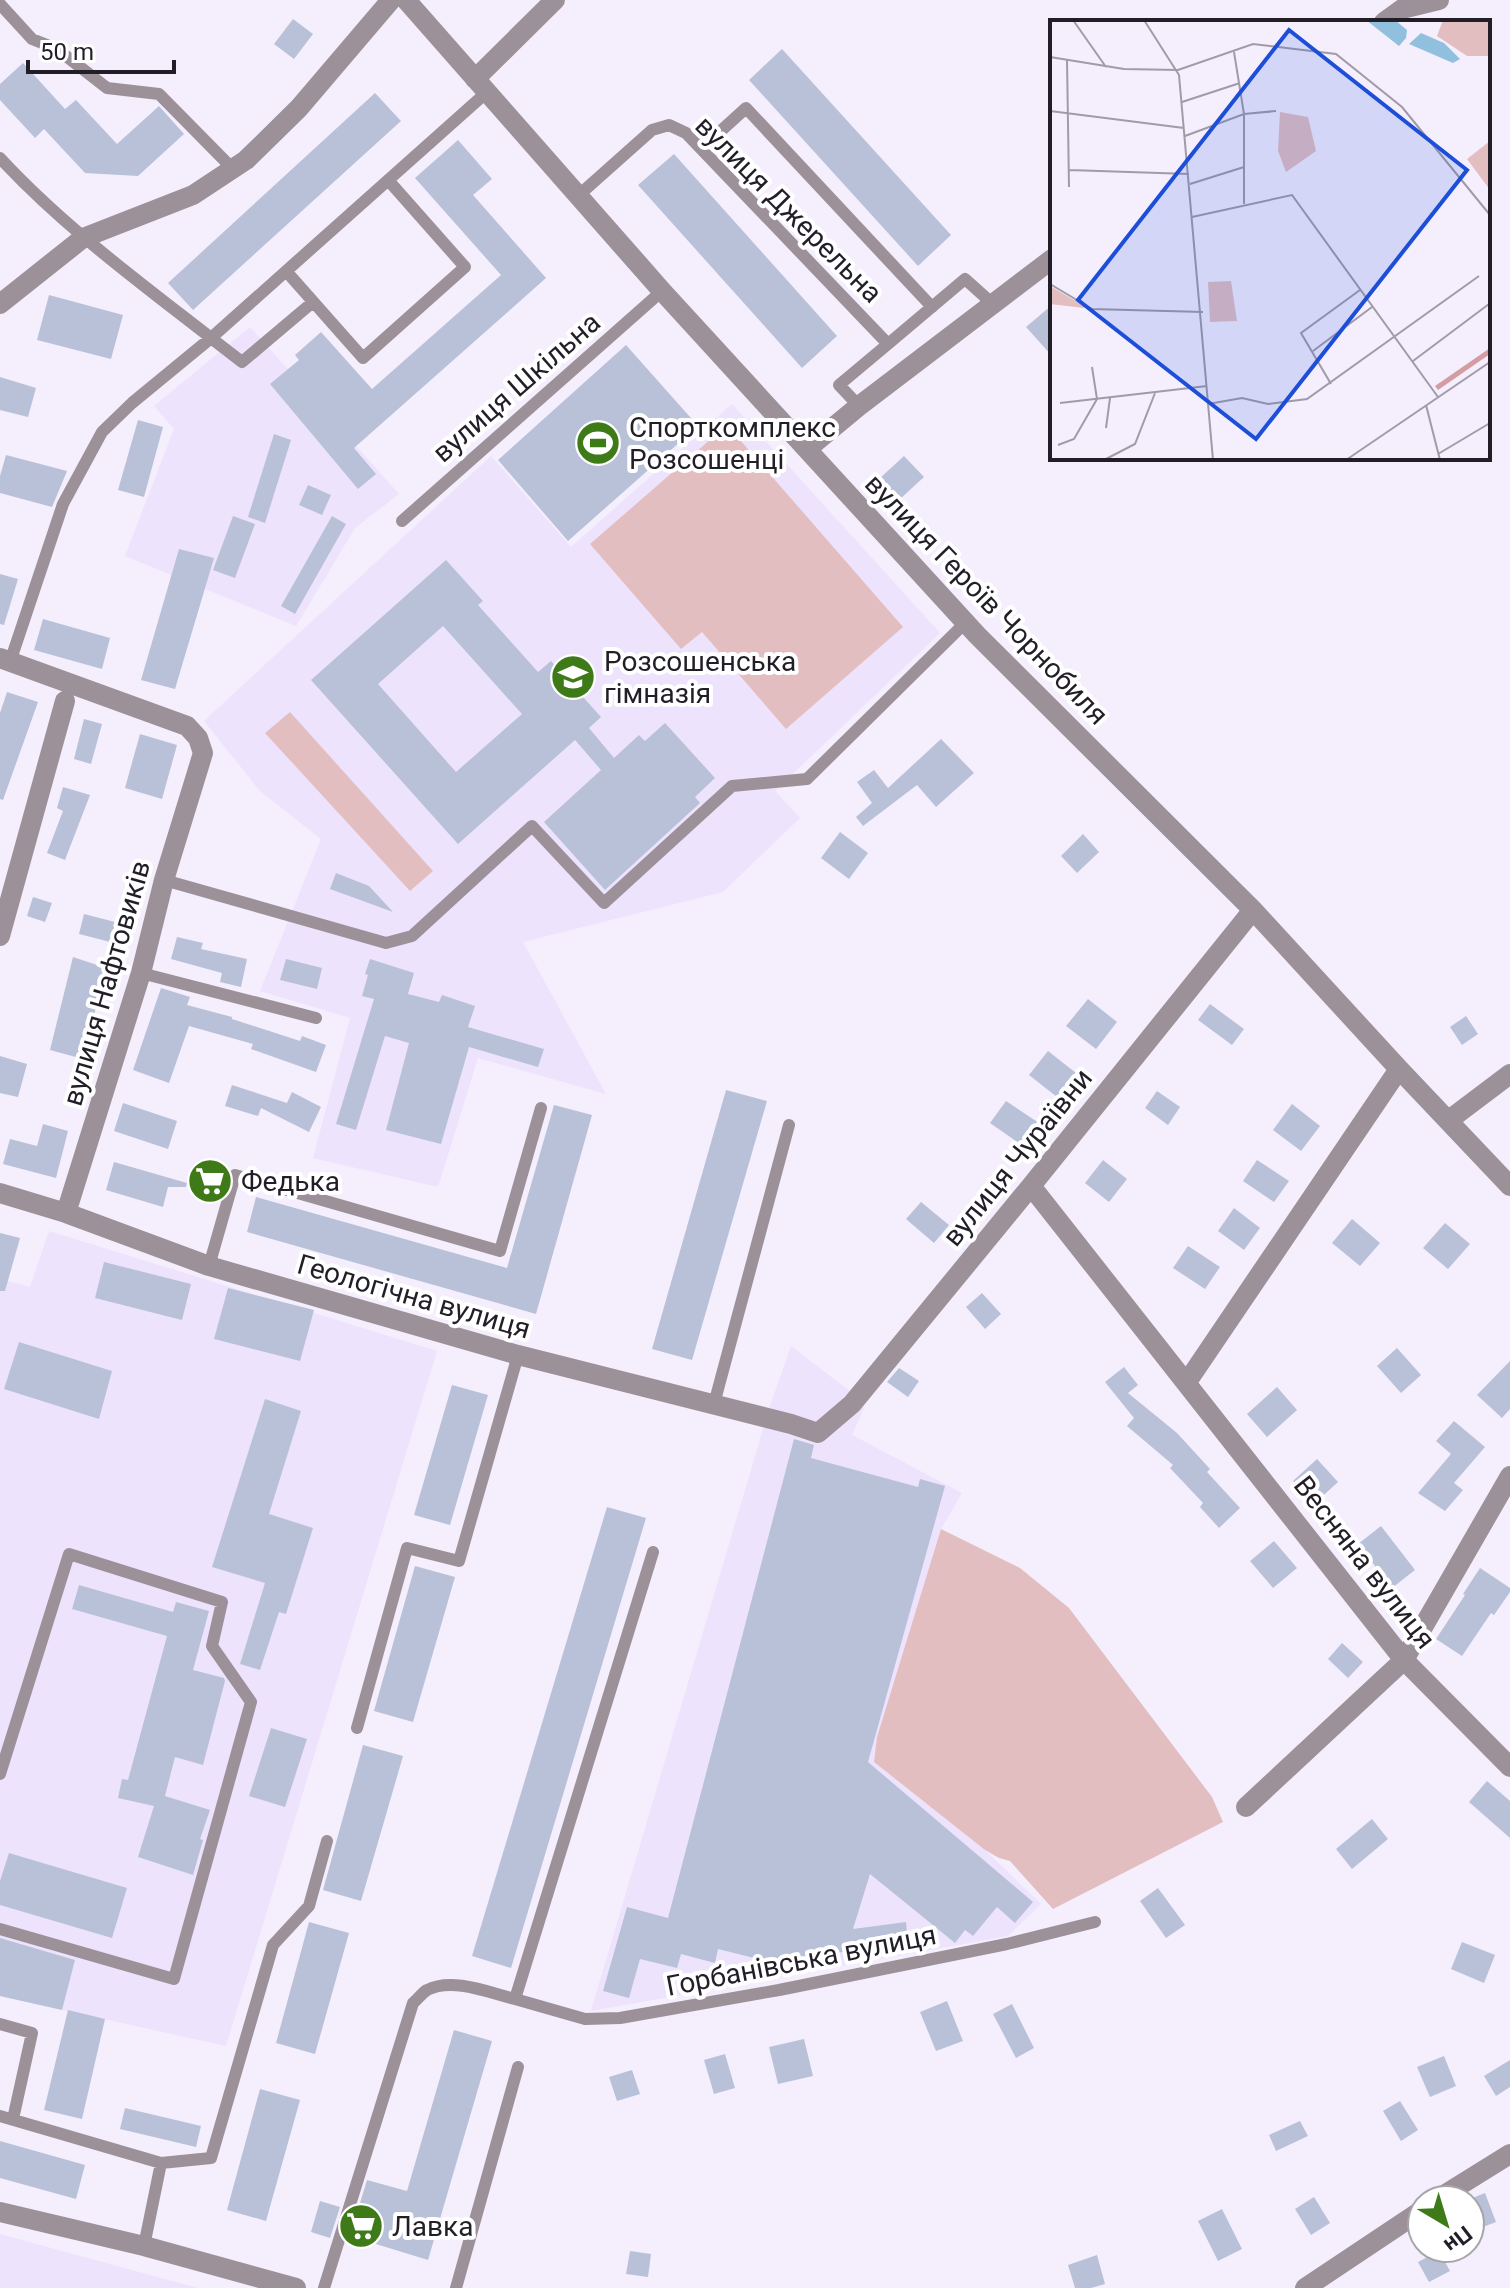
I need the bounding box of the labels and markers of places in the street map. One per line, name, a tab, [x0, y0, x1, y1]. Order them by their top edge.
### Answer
place label: Спорткомплекс Розсошенці	[629, 411, 836, 476]
sports icon: Спорткомплекс Розсошенці	[574, 419, 622, 467]
place label: Розсошенська гімназія	[604, 645, 796, 710]
school or university icon: Розсошенська гімназія	[549, 653, 597, 701]
supermarket icon: Федька	[186, 1157, 234, 1205]
place label: Федька	[241, 1165, 340, 1198]
supermarket icon: Лавка	[337, 2202, 385, 2250]
place label: Лавка	[392, 2210, 473, 2243]

